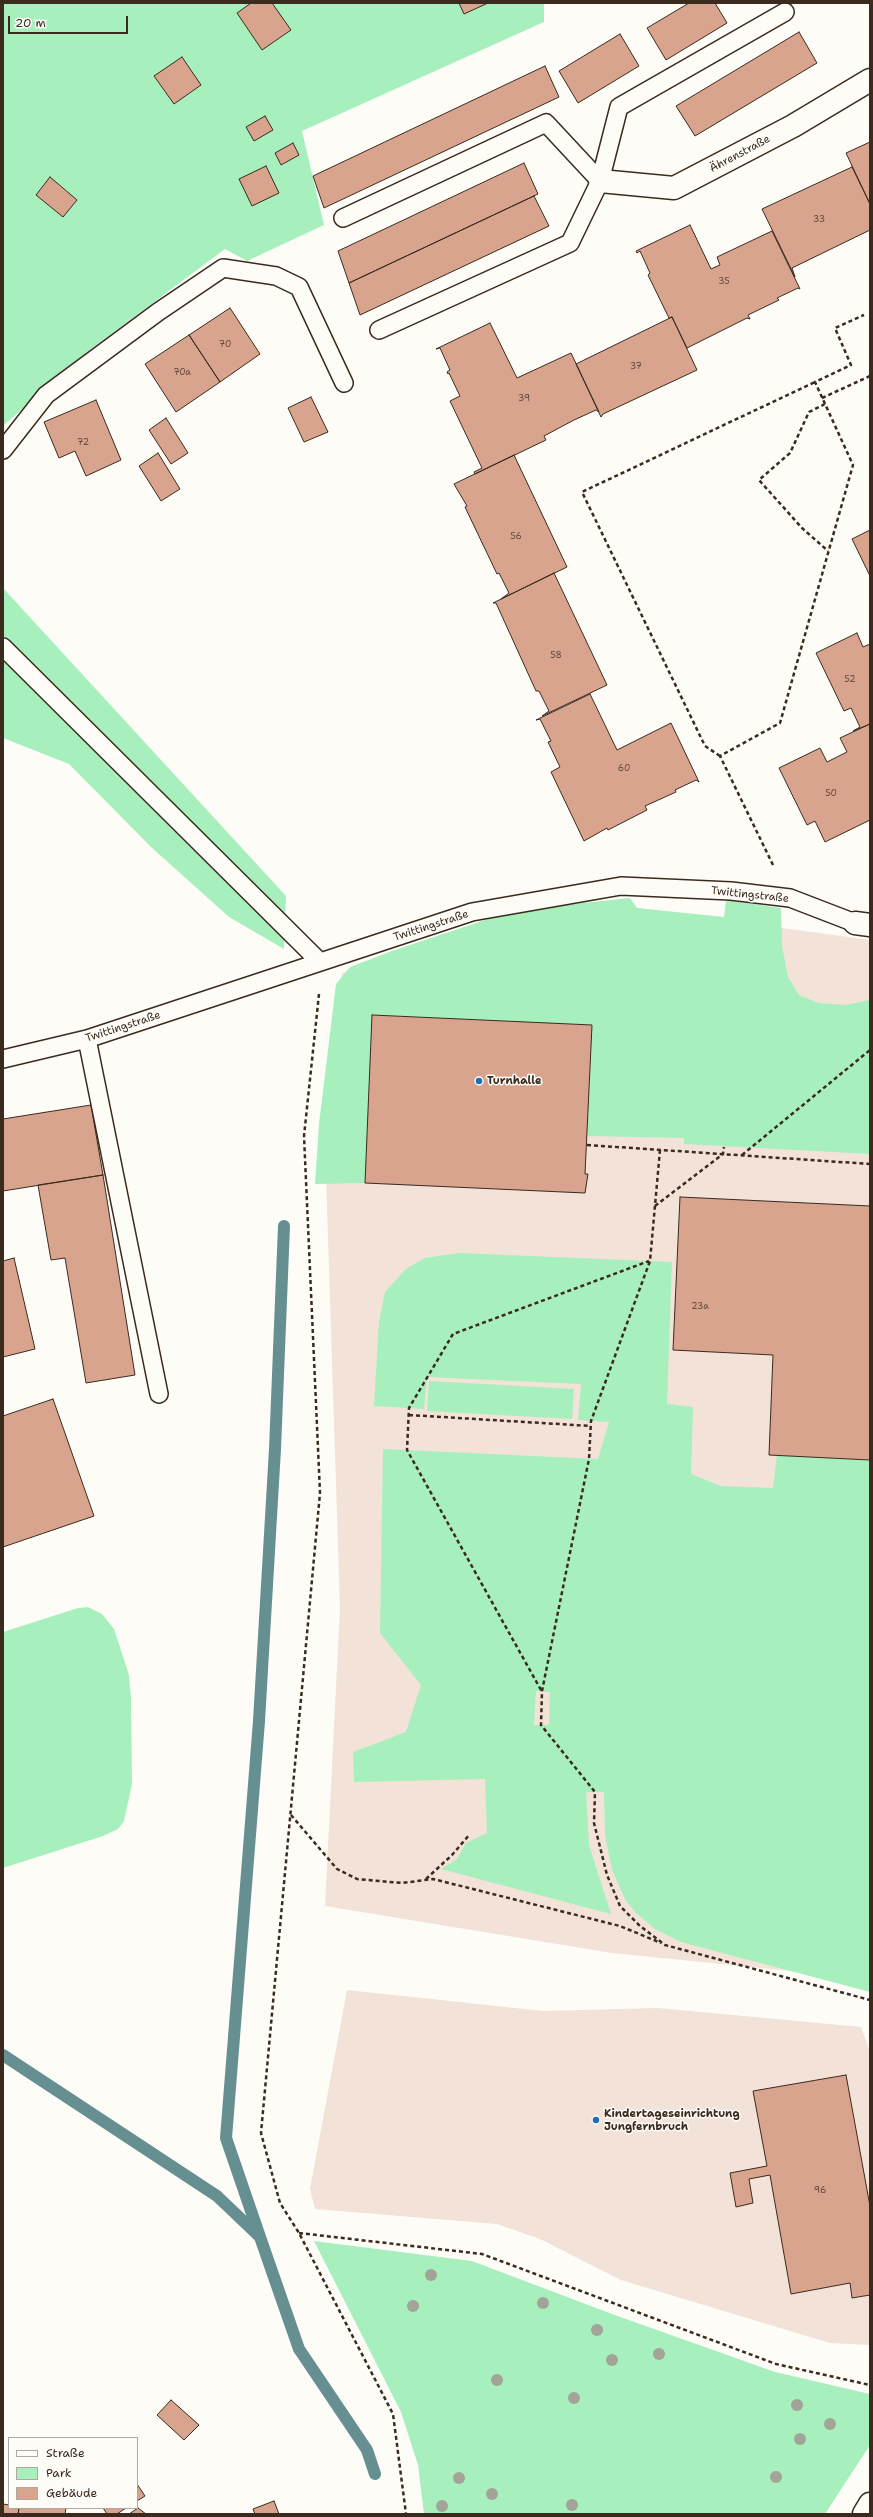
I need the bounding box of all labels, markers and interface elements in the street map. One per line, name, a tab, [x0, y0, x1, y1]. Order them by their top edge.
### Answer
scale bar	[10, 8, 130, 34]
text: 20 m	[15, 15, 46, 31]
street label: Ährenstraße	[707, 133, 773, 175]
house number: 33	[813, 215, 825, 225]
house number: 35	[718, 277, 730, 287]
house number: 70	[219, 340, 231, 350]
house number: 37	[630, 362, 642, 372]
house number: 70a	[173, 368, 191, 378]
house number: 39	[518, 394, 530, 404]
house number: 72	[77, 438, 89, 448]
house number: 56	[510, 532, 522, 542]
house number: 58	[550, 651, 562, 661]
house number: 52	[844, 675, 856, 685]
house number: 60	[618, 764, 630, 774]
house number: 50	[825, 789, 837, 799]
street label: Twittingstraße	[710, 884, 790, 906]
street label: Twittingstraße	[392, 908, 470, 944]
street label: Twittingstraße	[84, 1009, 162, 1045]
place label: Turnhalle	[487, 1074, 542, 1088]
marker: Turnhalle	[474, 1076, 484, 1086]
house number: 23a	[691, 1302, 709, 1312]
place label: Kindertageseinrichtung Jungfernbruch	[604, 2107, 740, 2133]
marker: Kindertageseinrichtung Jungfernbruch	[591, 2115, 601, 2125]
house number: 96	[814, 2186, 826, 2196]
legend	[8, 2437, 138, 2509]
text: Straße	[46, 2445, 85, 2461]
text: Park	[46, 2465, 72, 2481]
text: Gebäude	[46, 2485, 97, 2501]

